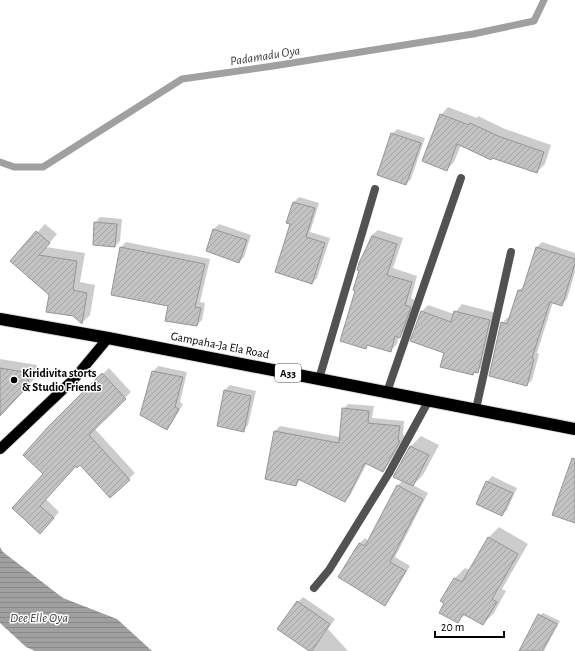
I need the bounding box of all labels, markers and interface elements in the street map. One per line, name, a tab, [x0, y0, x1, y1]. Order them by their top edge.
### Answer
water label: Padamadu Oya	[229, 44, 301, 68]
street label: Gampaha-Ja Ela Road	[170, 330, 270, 360]
road number: A33	[275, 364, 301, 382]
place label: Kiridivita storts & Studio Friends	[22, 367, 102, 393]
marker: Kiridivita storts & Studio Friends	[9, 375, 19, 385]
water label: Dee Elle Oya	[10, 612, 68, 625]
scale bar	[435, 613, 504, 639]
text: 20 m	[441, 621, 464, 633]

